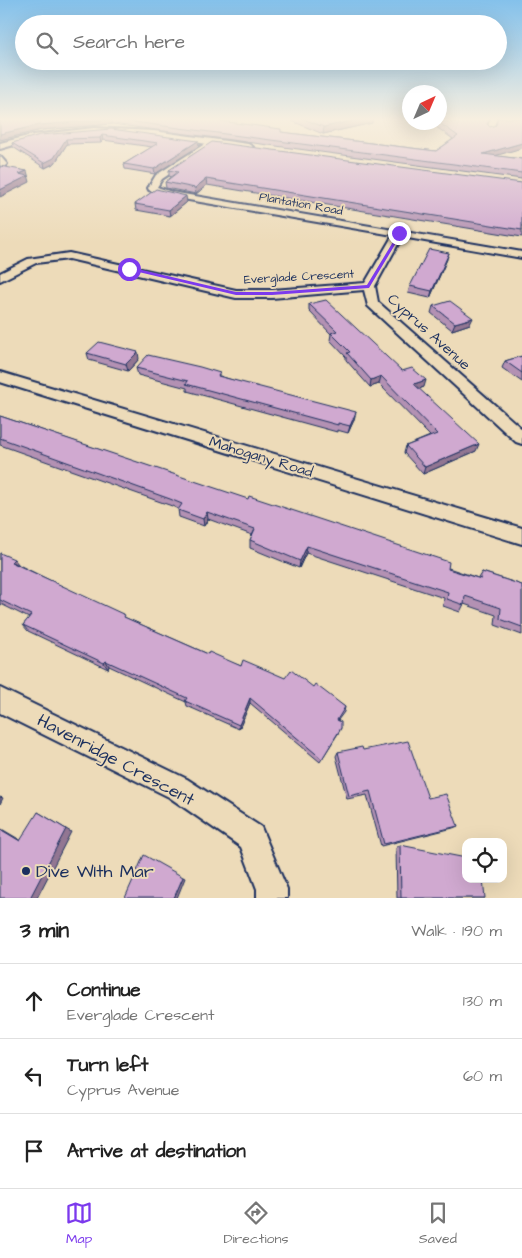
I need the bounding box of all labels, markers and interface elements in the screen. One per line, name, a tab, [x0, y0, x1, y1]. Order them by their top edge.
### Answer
search box	[15, 15, 507, 70]
icon: search	[33, 29, 61, 57]
text: Search here	[73, 29, 185, 56]
north arrow	[402, 85, 447, 130]
street label: Plantation Road	[258, 188, 344, 220]
route end	[388, 222, 411, 245]
route start	[118, 258, 141, 281]
street label: Everglade Crescent	[243, 266, 355, 289]
street label: Cyprus Avenue	[382, 289, 475, 376]
street label: Mahogany Road	[206, 431, 316, 484]
street label: Havenridge Crescent	[32, 708, 200, 813]
map controls	[462, 838, 507, 883]
button: locate	[462, 838, 507, 883]
place label: Dive WIth Mar	[36, 859, 154, 884]
marker: Dive WIth Mar	[20, 865, 32, 877]
text: 3 min	[20, 916, 69, 945]
text: Walk · 190 m	[411, 920, 502, 942]
text: Continue	[67, 977, 141, 1004]
icon: ahead	[20, 987, 48, 1015]
text: 130 m	[463, 990, 502, 1012]
text: Everglade Crescent	[67, 1004, 215, 1026]
text: Turn left	[67, 1052, 148, 1079]
icon: left	[20, 1062, 48, 1090]
text: 60 m	[463, 1065, 502, 1087]
text: Cyprus Avenue	[67, 1079, 179, 1101]
icon: arrive	[20, 1137, 48, 1165]
text: Arrive at destination	[67, 1138, 246, 1165]
tab: Map	[65, 1199, 93, 1249]
tab: Directions	[223, 1199, 288, 1249]
tab: Saved	[419, 1199, 457, 1249]

